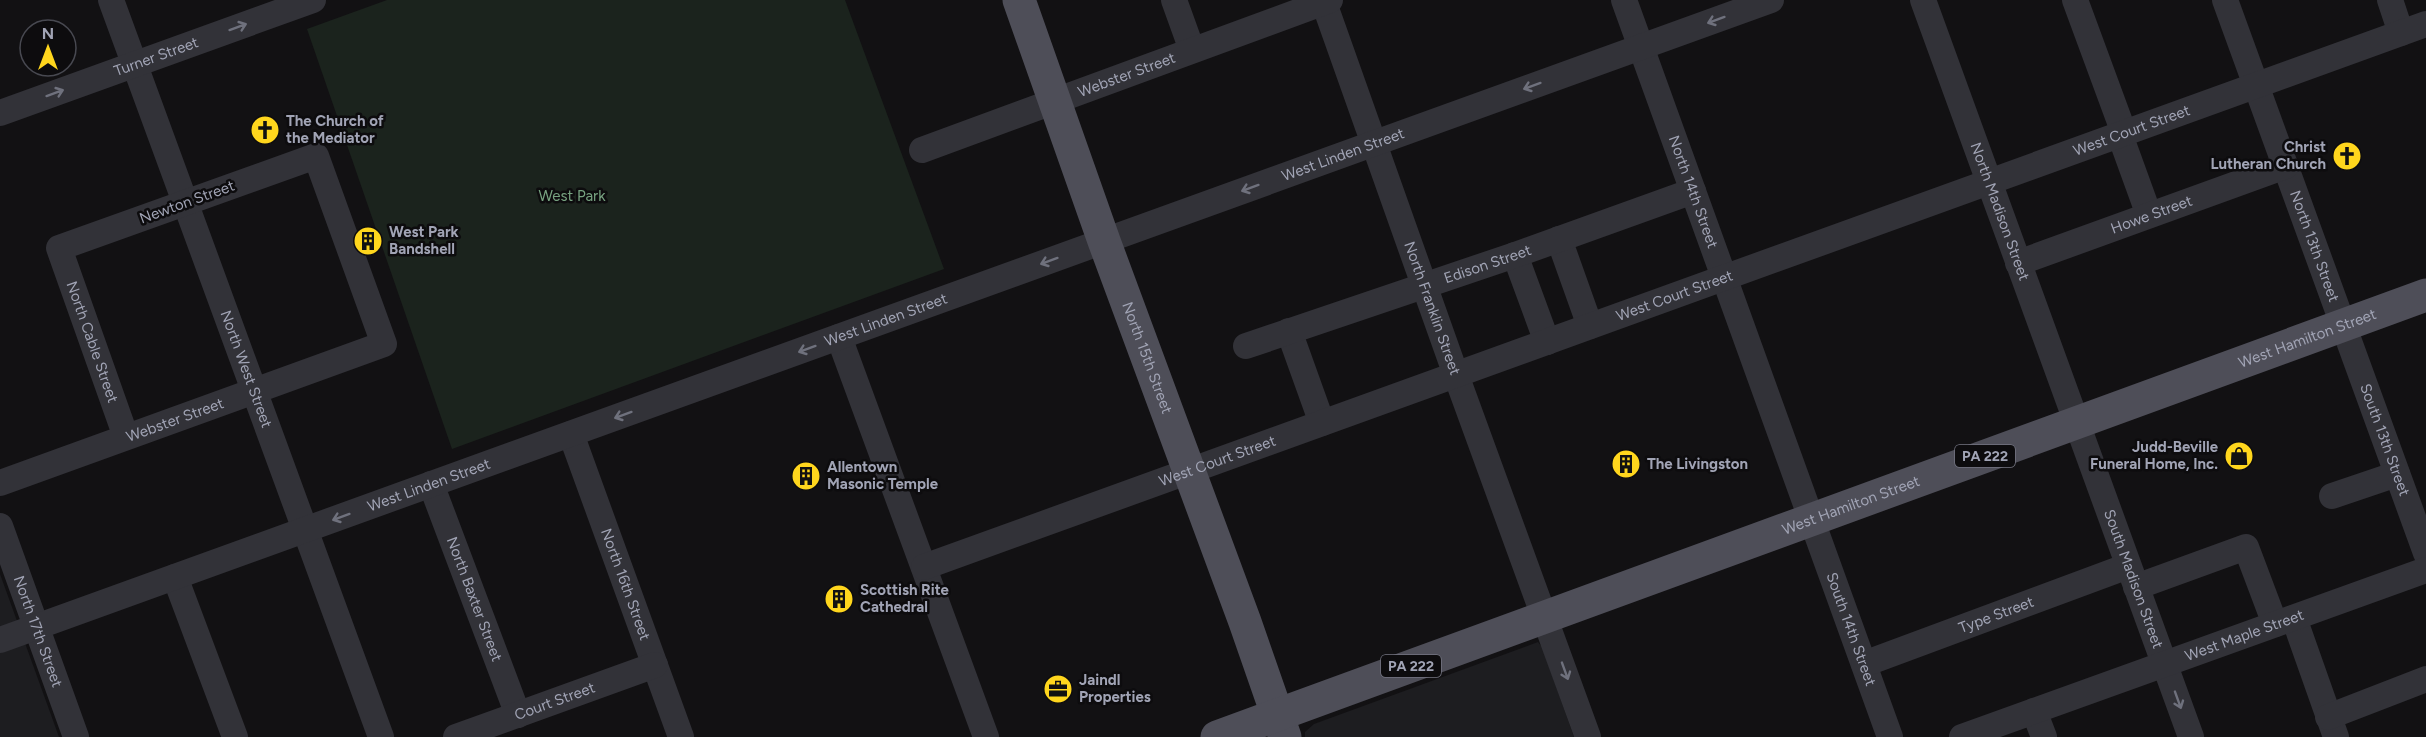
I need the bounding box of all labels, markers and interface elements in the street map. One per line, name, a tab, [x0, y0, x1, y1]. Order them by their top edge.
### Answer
one-way arrow	[1707, 15, 1726, 26]
north arrow	[18, 18, 78, 78]
one-way arrow	[229, 21, 247, 32]
text: N	[42, 24, 54, 43]
street label: Turner Street	[111, 33, 201, 80]
street label: Webster Street	[1075, 49, 1178, 101]
one-way arrow	[1524, 82, 1542, 93]
one-way arrow	[45, 87, 64, 98]
street label: West Court Street	[2071, 101, 2193, 160]
place label: The Church of the Mediator	[286, 112, 384, 147]
church icon: The Church of the Mediator	[249, 114, 281, 146]
street label: West Linden Street	[1279, 124, 1407, 185]
street label: North 14th Street	[1665, 133, 1722, 251]
place label: Christ Lutheran Church	[2210, 138, 2326, 173]
street label: North Madison Street	[1967, 140, 2033, 283]
church icon: Christ Lutheran Church	[2331, 140, 2363, 172]
street label: Newton Street	[137, 176, 237, 228]
one-way arrow	[1241, 184, 1260, 195]
park label: West Park	[539, 187, 606, 205]
street label: North 13th Street	[2286, 188, 2343, 305]
street label: Howe Street	[2108, 192, 2195, 238]
place label: West Park Bandshell	[389, 223, 459, 258]
building icon: West Park Bandshell	[352, 225, 384, 257]
street label: North Franklin Street	[1400, 239, 1464, 378]
street label: Edison Street	[1442, 241, 1534, 287]
one-way arrow	[1040, 256, 1059, 267]
street label: West Court Street	[1614, 266, 1736, 325]
street label: North Cable Street	[62, 279, 122, 406]
street label: West Linden Street	[822, 289, 950, 350]
street label: North 15th Street	[1118, 299, 1176, 416]
street label: West Hamilton Street	[2236, 305, 2379, 372]
street label: North West Street	[216, 308, 276, 430]
one-way arrow	[798, 344, 816, 355]
street label: South 13th Street	[2356, 381, 2414, 499]
street label: Webster Street	[124, 394, 227, 446]
one-way arrow	[614, 411, 633, 422]
street label: West Court Street	[1157, 431, 1279, 490]
place label: Judd-Beville Funeral Home, Inc.	[2090, 438, 2219, 473]
shop icon: Judd-Beville Funeral Home, Inc.	[2223, 440, 2255, 472]
road number: PA 222	[1955, 445, 2015, 467]
building icon: The Livingston	[1610, 448, 1642, 480]
street label: West Linden Street	[365, 454, 493, 515]
place label: The Livingston	[1647, 455, 1748, 473]
place label: Allentown Masonic Temple	[827, 458, 939, 493]
building icon: Allentown Masonic Temple	[790, 460, 822, 492]
street label: West Hamilton Street	[1780, 472, 1923, 539]
street label: South Madison Street	[2100, 507, 2167, 651]
one-way arrow	[332, 513, 351, 524]
street label: North 16th Street	[597, 526, 654, 643]
street label: North Baxter Street	[443, 534, 506, 664]
street label: South 14th Street	[1822, 570, 1880, 689]
street label: North 17th Street	[10, 573, 66, 690]
place label: Scottish Rite Cathedral	[860, 581, 950, 616]
building icon: Scottish Rite Cathedral	[823, 583, 855, 615]
street label: Type Street	[1956, 593, 2037, 637]
street label: West Maple Street	[2182, 606, 2306, 665]
road number: PA 222	[1381, 655, 1441, 677]
one-way arrow	[1560, 661, 1571, 680]
place label: Jaindl Properties	[1079, 671, 1151, 706]
office icon: Jaindl Properties	[1042, 673, 1074, 705]
street label: Court Street	[512, 678, 598, 724]
one-way arrow	[2173, 691, 2184, 709]

